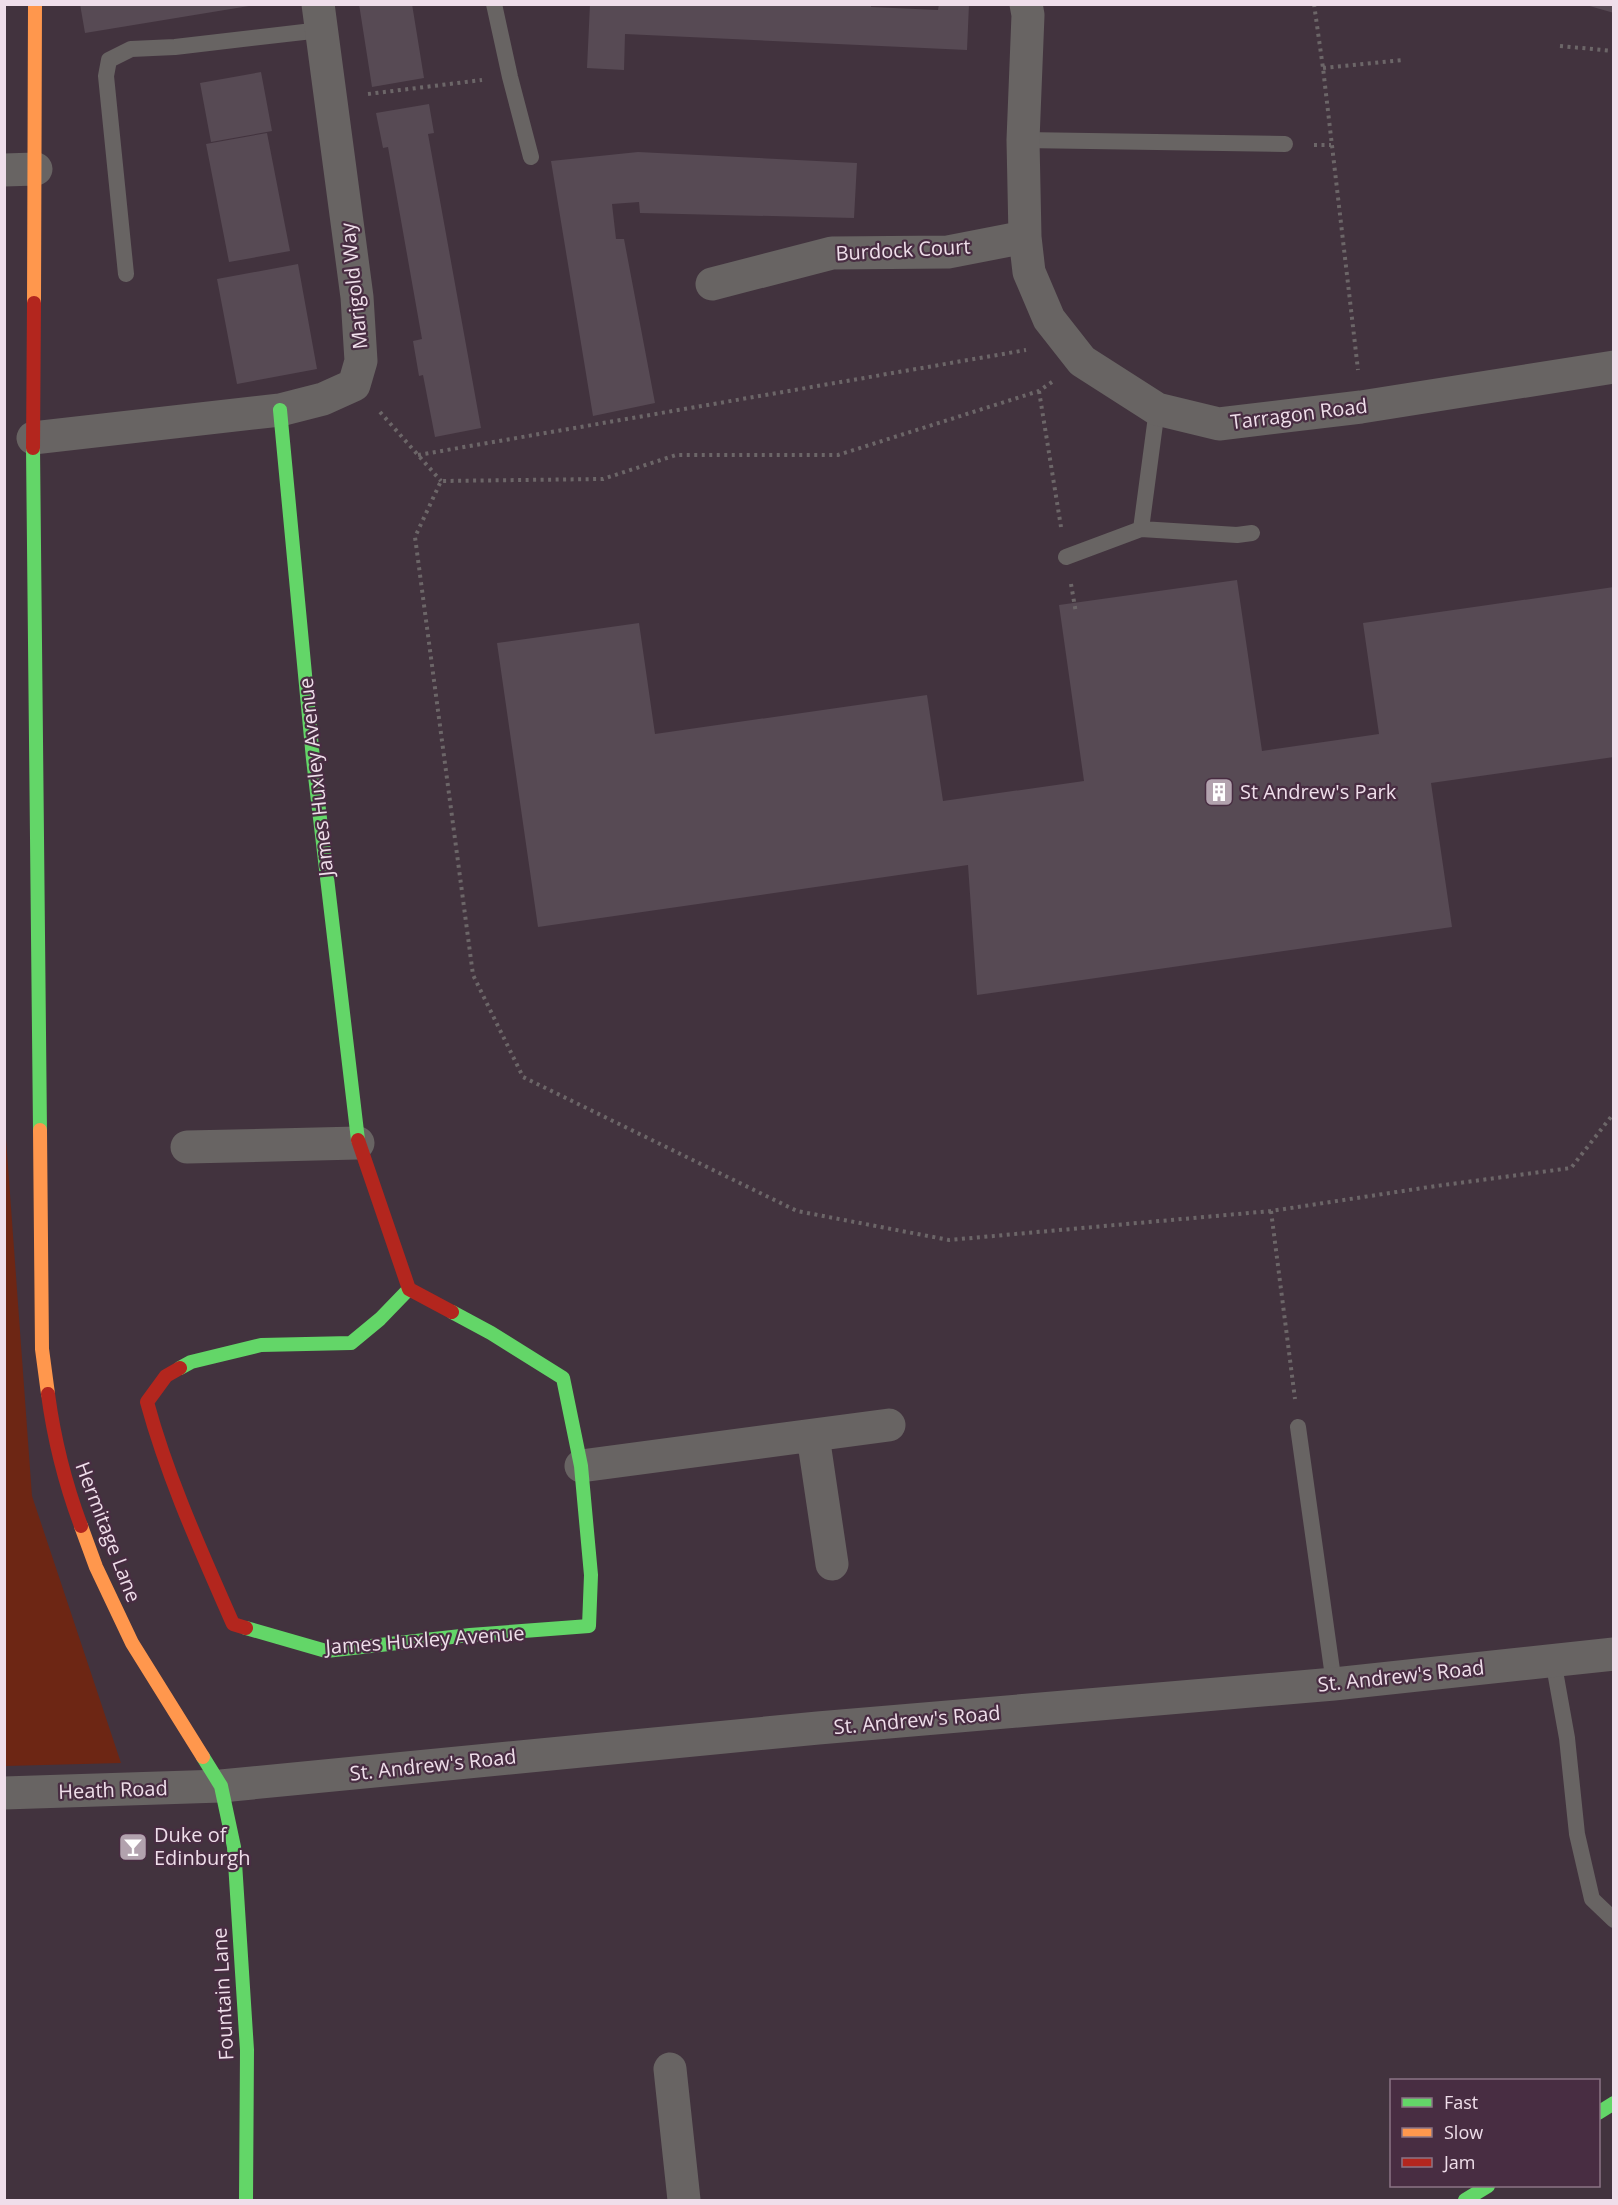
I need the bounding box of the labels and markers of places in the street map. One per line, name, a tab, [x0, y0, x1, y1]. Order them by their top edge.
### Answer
building icon: St Andrew's Park	[1203, 776, 1235, 808]
place label: St Andrew's Park	[1240, 778, 1397, 805]
place label: Duke of Edinburgh	[154, 1821, 250, 1871]
bar icon: Duke of Edinburgh	[117, 1831, 149, 1863]

